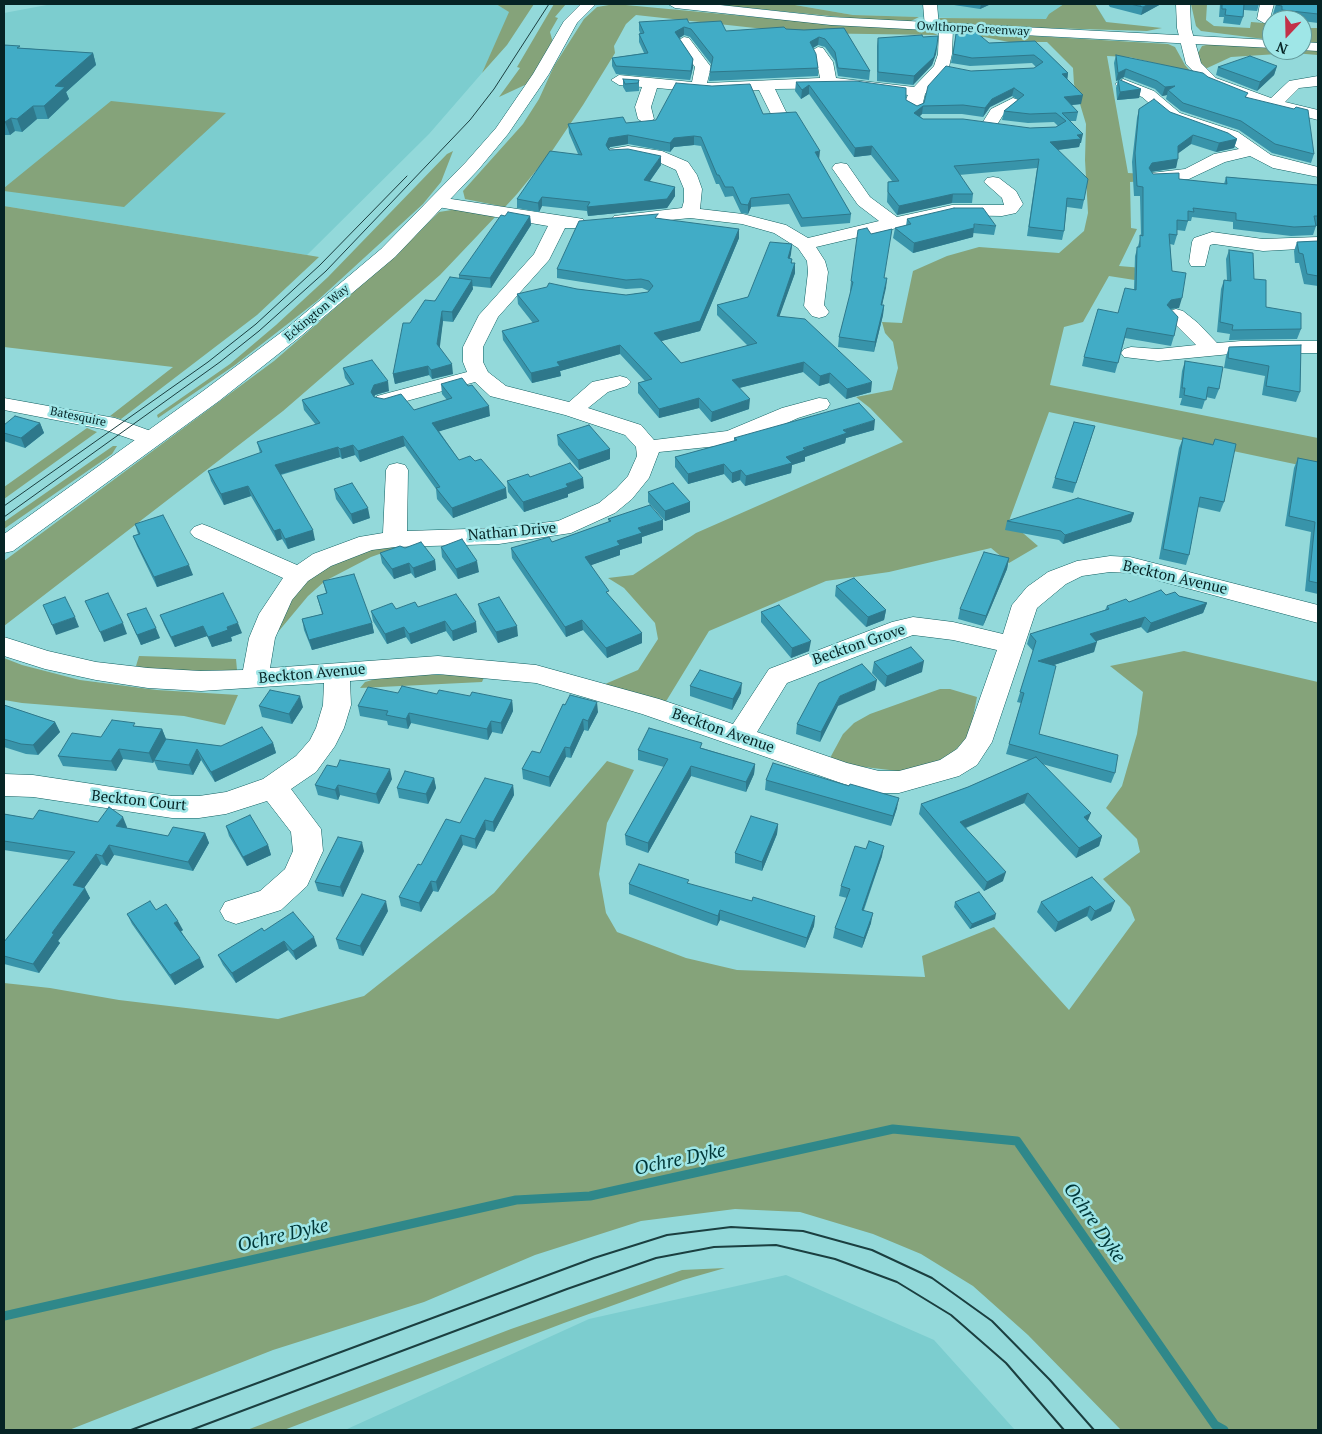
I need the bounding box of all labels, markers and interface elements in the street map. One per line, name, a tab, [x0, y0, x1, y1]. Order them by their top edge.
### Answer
north arrow	[1262, 10, 1312, 60]
street label: Owlthorpe Greenway	[916, 19, 1030, 39]
text: N	[1273, 38, 1290, 59]
street label: Eckington Way	[282, 282, 352, 344]
street label: Batesquire	[49, 404, 107, 430]
street label: Nathan Drive	[467, 519, 557, 545]
street label: Beckton Avenue	[1121, 557, 1229, 599]
street label: Beckton Grove	[810, 621, 908, 669]
street label: Beckton Avenue	[258, 660, 366, 688]
street label: Beckton Avenue	[669, 705, 777, 757]
street label: Beckton Court	[91, 787, 187, 815]
water label: Ochre Dyke	[632, 1139, 728, 1181]
water label: Ochre Dyke	[1058, 1179, 1130, 1267]
water label: Ochre Dyke	[235, 1214, 331, 1258]

